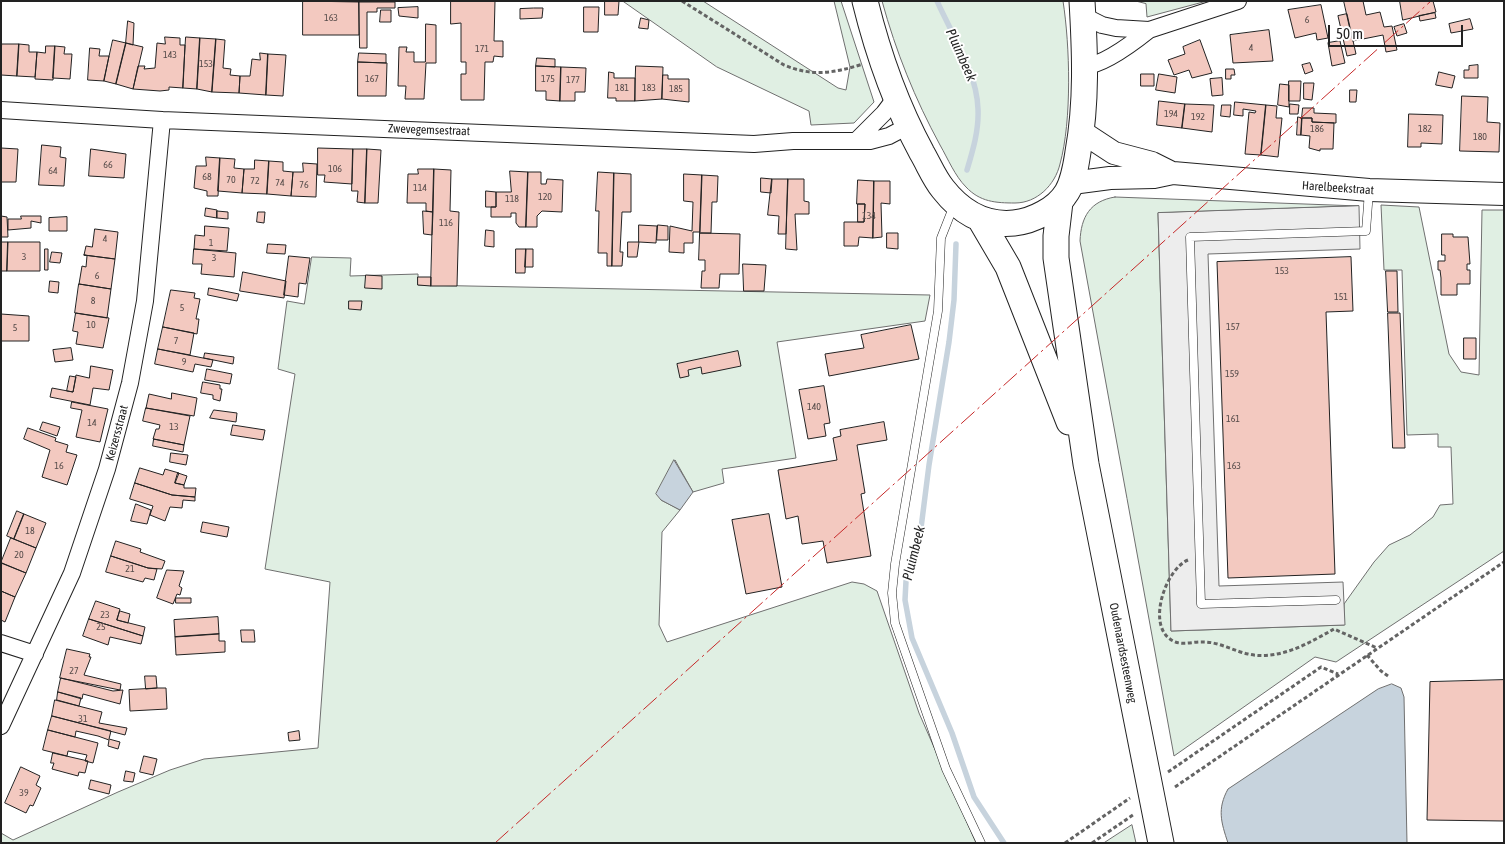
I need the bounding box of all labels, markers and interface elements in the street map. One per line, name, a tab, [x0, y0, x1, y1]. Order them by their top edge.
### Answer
house number: 163	[324, 12, 338, 24]
house number: 6	[1305, 14, 1309, 26]
scale bar	[1330, 15, 1465, 47]
text: 50 m	[1336, 25, 1363, 42]
water label: Pluimbeek	[942, 26, 980, 84]
house number: 4	[1249, 42, 1253, 54]
house number: 171	[475, 43, 489, 55]
house number: 143	[163, 49, 177, 61]
house number: 153	[199, 58, 213, 70]
house number: 167	[365, 73, 379, 85]
house number: 175	[541, 73, 555, 85]
house number: 177	[566, 74, 580, 86]
house number: 181	[615, 82, 629, 94]
house number: 183	[642, 82, 656, 94]
house number: 185	[669, 83, 683, 95]
house number: 194	[1164, 108, 1178, 120]
house number: 192	[1191, 111, 1205, 123]
street label: Zwevegemsestraat	[388, 121, 470, 139]
house number: 186	[1310, 123, 1324, 135]
house number: 182	[1418, 123, 1432, 135]
house number: 180	[1473, 131, 1487, 143]
house number: 66	[103, 159, 113, 171]
house number: 106	[328, 163, 342, 175]
house number: 64	[48, 165, 58, 177]
house number: 68	[202, 171, 212, 183]
house number: 70	[226, 174, 236, 186]
house number: 72	[250, 175, 260, 187]
house number: 74	[275, 177, 285, 189]
street label: Harelbeekstraat	[1302, 178, 1374, 198]
house number: 76	[299, 179, 309, 191]
house number: 114	[413, 182, 427, 194]
house number: 120	[538, 191, 552, 203]
house number: 118	[505, 193, 519, 205]
house number: 134	[862, 210, 876, 222]
house number: 116	[439, 217, 453, 229]
house number: 4	[103, 233, 107, 245]
house number: 1	[209, 237, 213, 249]
house number: 3	[22, 251, 26, 263]
house number: 3	[212, 252, 216, 264]
house number: 153	[1275, 265, 1289, 277]
house number: 6	[95, 270, 99, 282]
house number: 151	[1334, 291, 1348, 303]
house number: 8	[91, 295, 95, 307]
house number: 5	[180, 302, 184, 314]
house number: 10	[86, 319, 96, 331]
house number: 157	[1226, 321, 1240, 333]
house number: 5	[13, 322, 17, 334]
house number: 7	[174, 335, 178, 347]
house number: 9	[182, 356, 186, 368]
house number: 159	[1225, 368, 1239, 380]
house number: 140	[807, 401, 821, 413]
street label: Keizersstraat	[103, 404, 131, 462]
house number: 161	[1226, 413, 1240, 425]
house number: 14	[87, 417, 97, 429]
house number: 13	[169, 421, 179, 433]
house number: 16	[54, 460, 64, 472]
house number: 163	[1227, 460, 1241, 472]
water label: Pluimbeek	[899, 524, 929, 582]
house number: 18	[25, 525, 35, 537]
house number: 20	[14, 549, 24, 561]
house number: 21	[125, 563, 135, 575]
street label: Oudenaardsesteenweg	[1106, 602, 1140, 704]
house number: 23	[100, 609, 110, 621]
house number: 25	[96, 621, 106, 633]
house number: 27	[69, 665, 79, 677]
house number: 31	[78, 713, 88, 725]
house number: 39	[19, 787, 29, 799]

